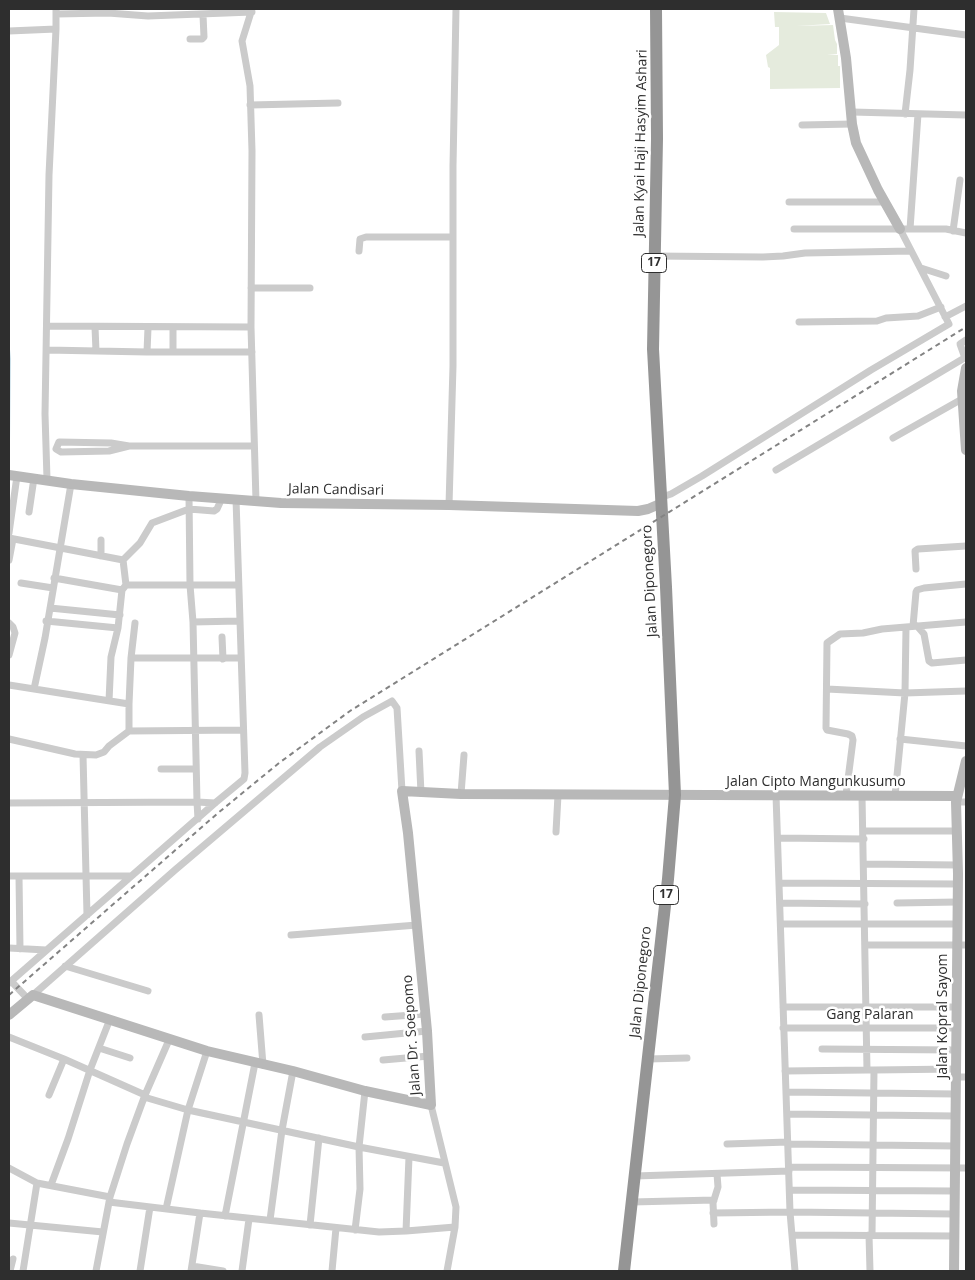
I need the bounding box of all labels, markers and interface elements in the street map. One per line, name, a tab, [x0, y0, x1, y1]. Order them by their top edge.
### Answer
street label: Jalan Kyai Haji Hasyim Ashari	[631, 49, 651, 237]
road number: 17	[642, 254, 666, 272]
street label: Jalan Candisari	[288, 481, 384, 499]
street label: Jalan Diponegoro	[639, 524, 661, 638]
street label: Jalan Cipto Mangunkusumo	[726, 774, 906, 790]
road number: 17	[654, 886, 678, 904]
street label: Jalan Diponegoro	[627, 925, 655, 1039]
street label: Jalan Kopral Sayom	[935, 953, 951, 1079]
street label: Jalan Dr. Soepomo	[399, 974, 425, 1096]
street label: Gang Palaran	[826, 1007, 914, 1023]

